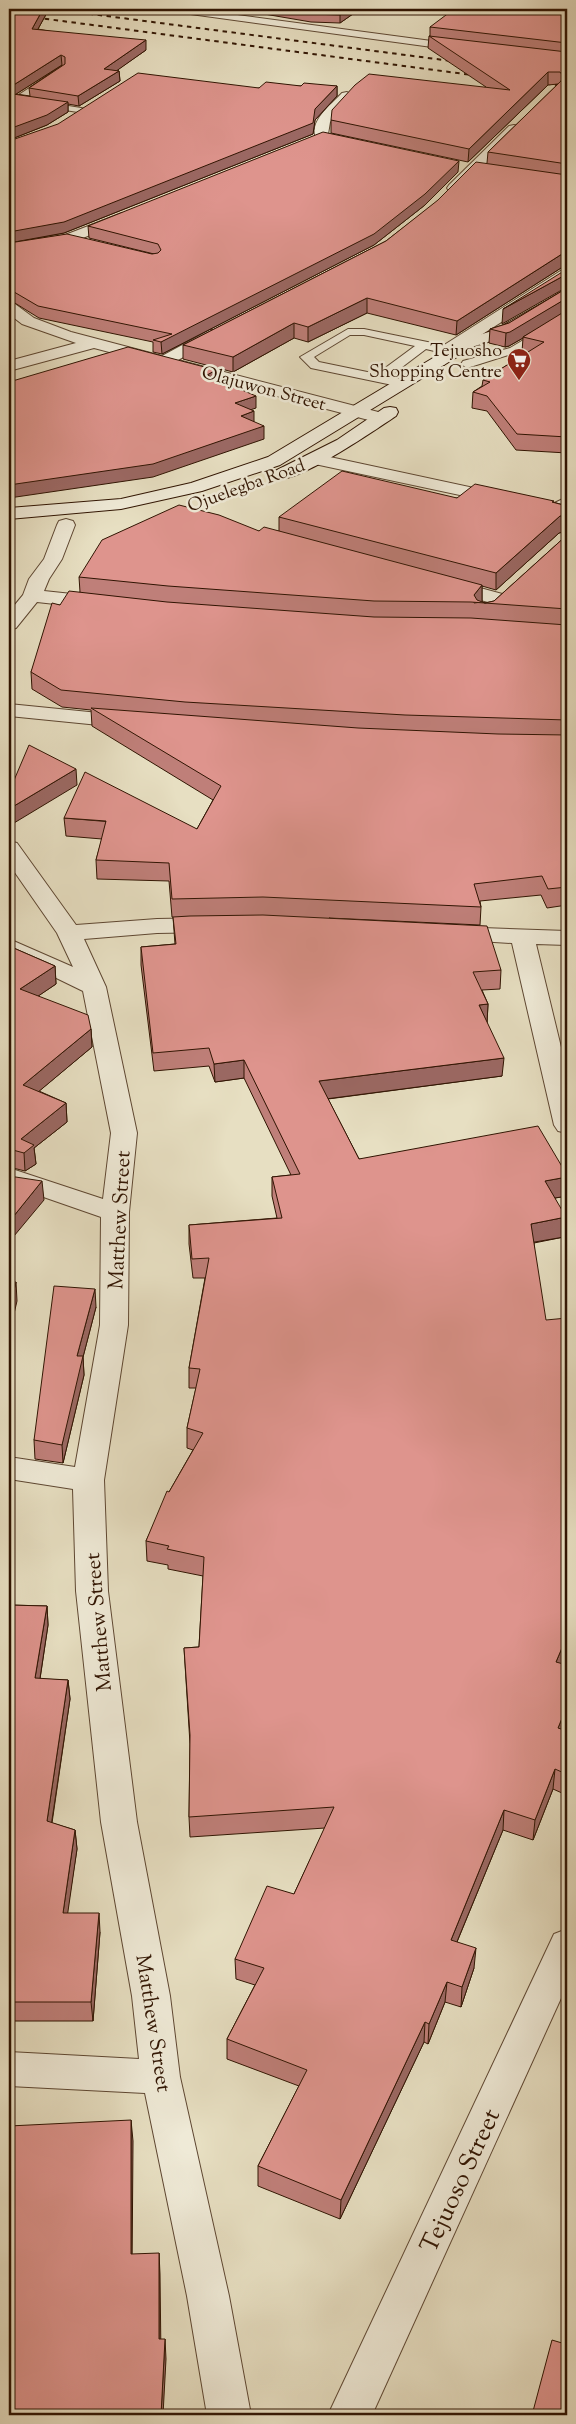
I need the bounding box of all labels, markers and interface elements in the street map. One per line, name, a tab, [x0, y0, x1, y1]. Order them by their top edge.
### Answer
place label: Tejuosho Shopping Centre	[369, 339, 502, 386]
supermarket icon: Tejuosho Shopping Centre	[506, 347, 532, 381]
street label: Olajuwon Street	[198, 361, 328, 419]
street label: Ojuelegba Road	[184, 454, 309, 520]
street label: Matthew Street	[102, 1150, 140, 1290]
street label: Matthew Street	[79, 1551, 121, 1692]
street label: Matthew Street	[126, 1952, 178, 2094]
street label: Tejuoso Street	[413, 2103, 511, 2259]

